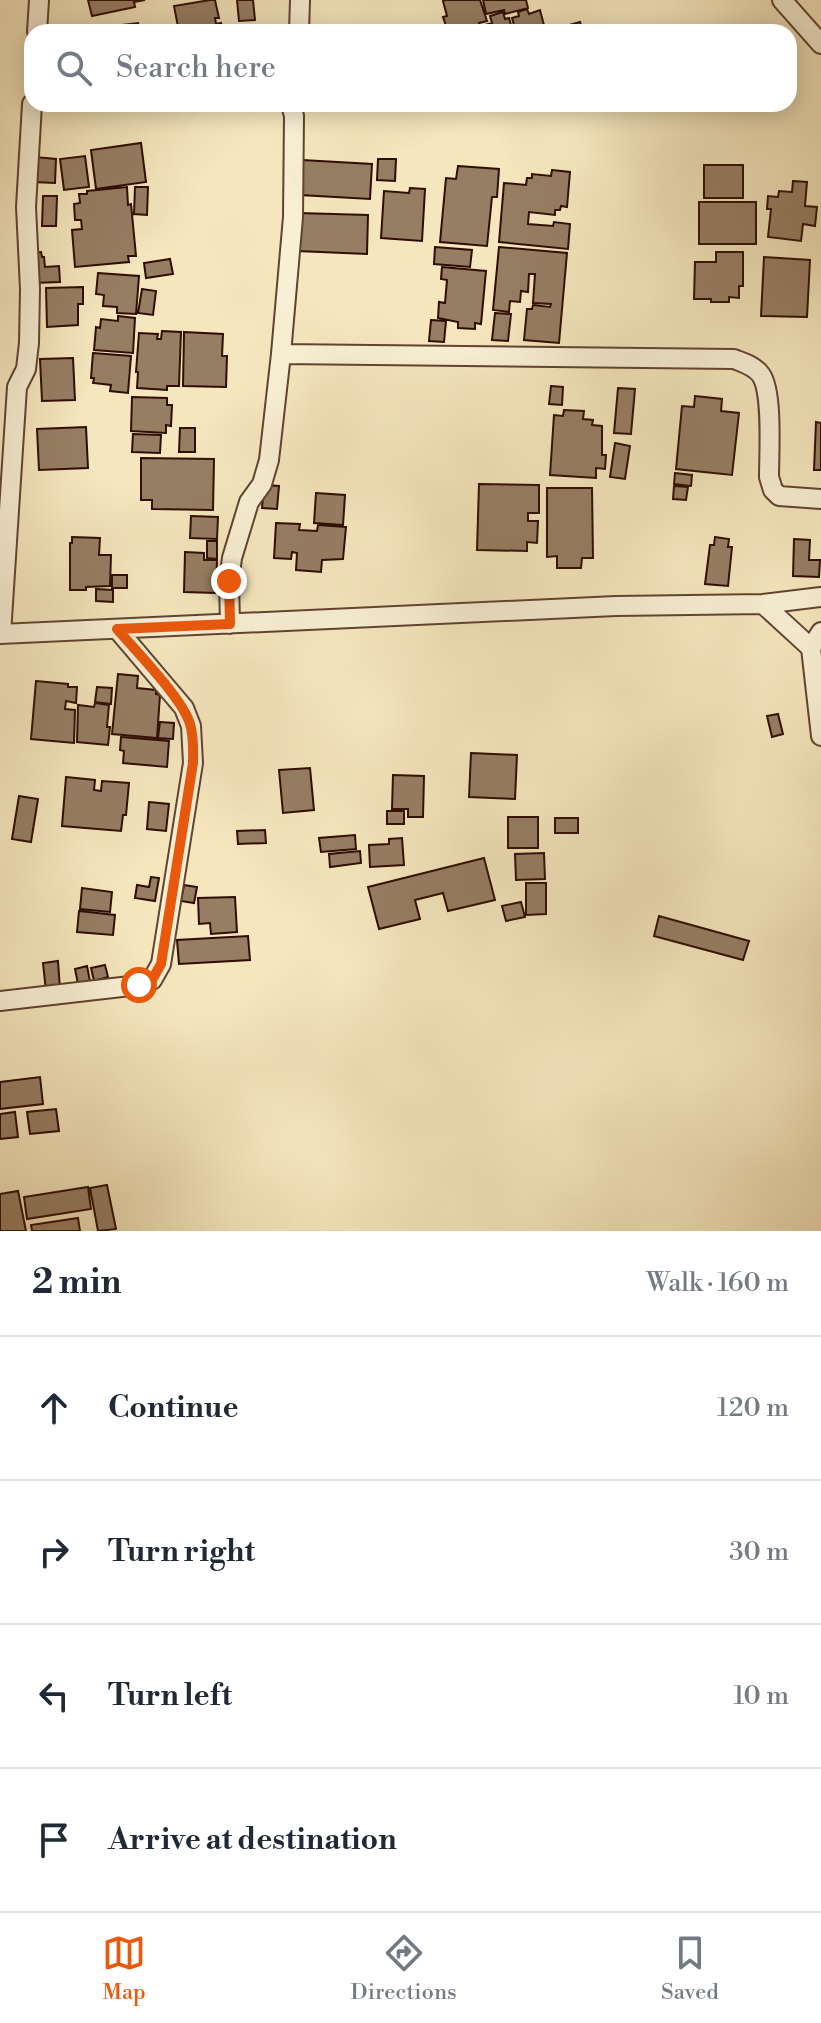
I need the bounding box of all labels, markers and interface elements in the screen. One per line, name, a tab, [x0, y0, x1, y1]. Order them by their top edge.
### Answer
search box	[24, 24, 797, 112]
icon: search	[52, 46, 96, 90]
text: Search here	[116, 49, 276, 87]
route end	[211, 563, 247, 599]
route start	[121, 967, 157, 1003]
text: 2 min	[32, 1262, 121, 1304]
text: Walk · 160 m	[646, 1267, 789, 1299]
icon: ahead	[32, 1386, 76, 1430]
text: Continue	[108, 1389, 239, 1427]
text: 120 m	[717, 1392, 789, 1424]
icon: right	[32, 1530, 76, 1574]
text: Turn right	[108, 1533, 255, 1571]
text: 30 m	[729, 1536, 789, 1568]
icon: left	[32, 1674, 76, 1718]
text: Turn left	[108, 1677, 232, 1715]
text: 10 m	[733, 1680, 789, 1712]
icon: arrive	[32, 1818, 76, 1862]
text: Arrive at destination	[108, 1821, 397, 1859]
tab: Map	[102, 1931, 146, 2006]
tab: Directions	[351, 1931, 457, 2006]
tab: Saved	[661, 1931, 719, 2006]

